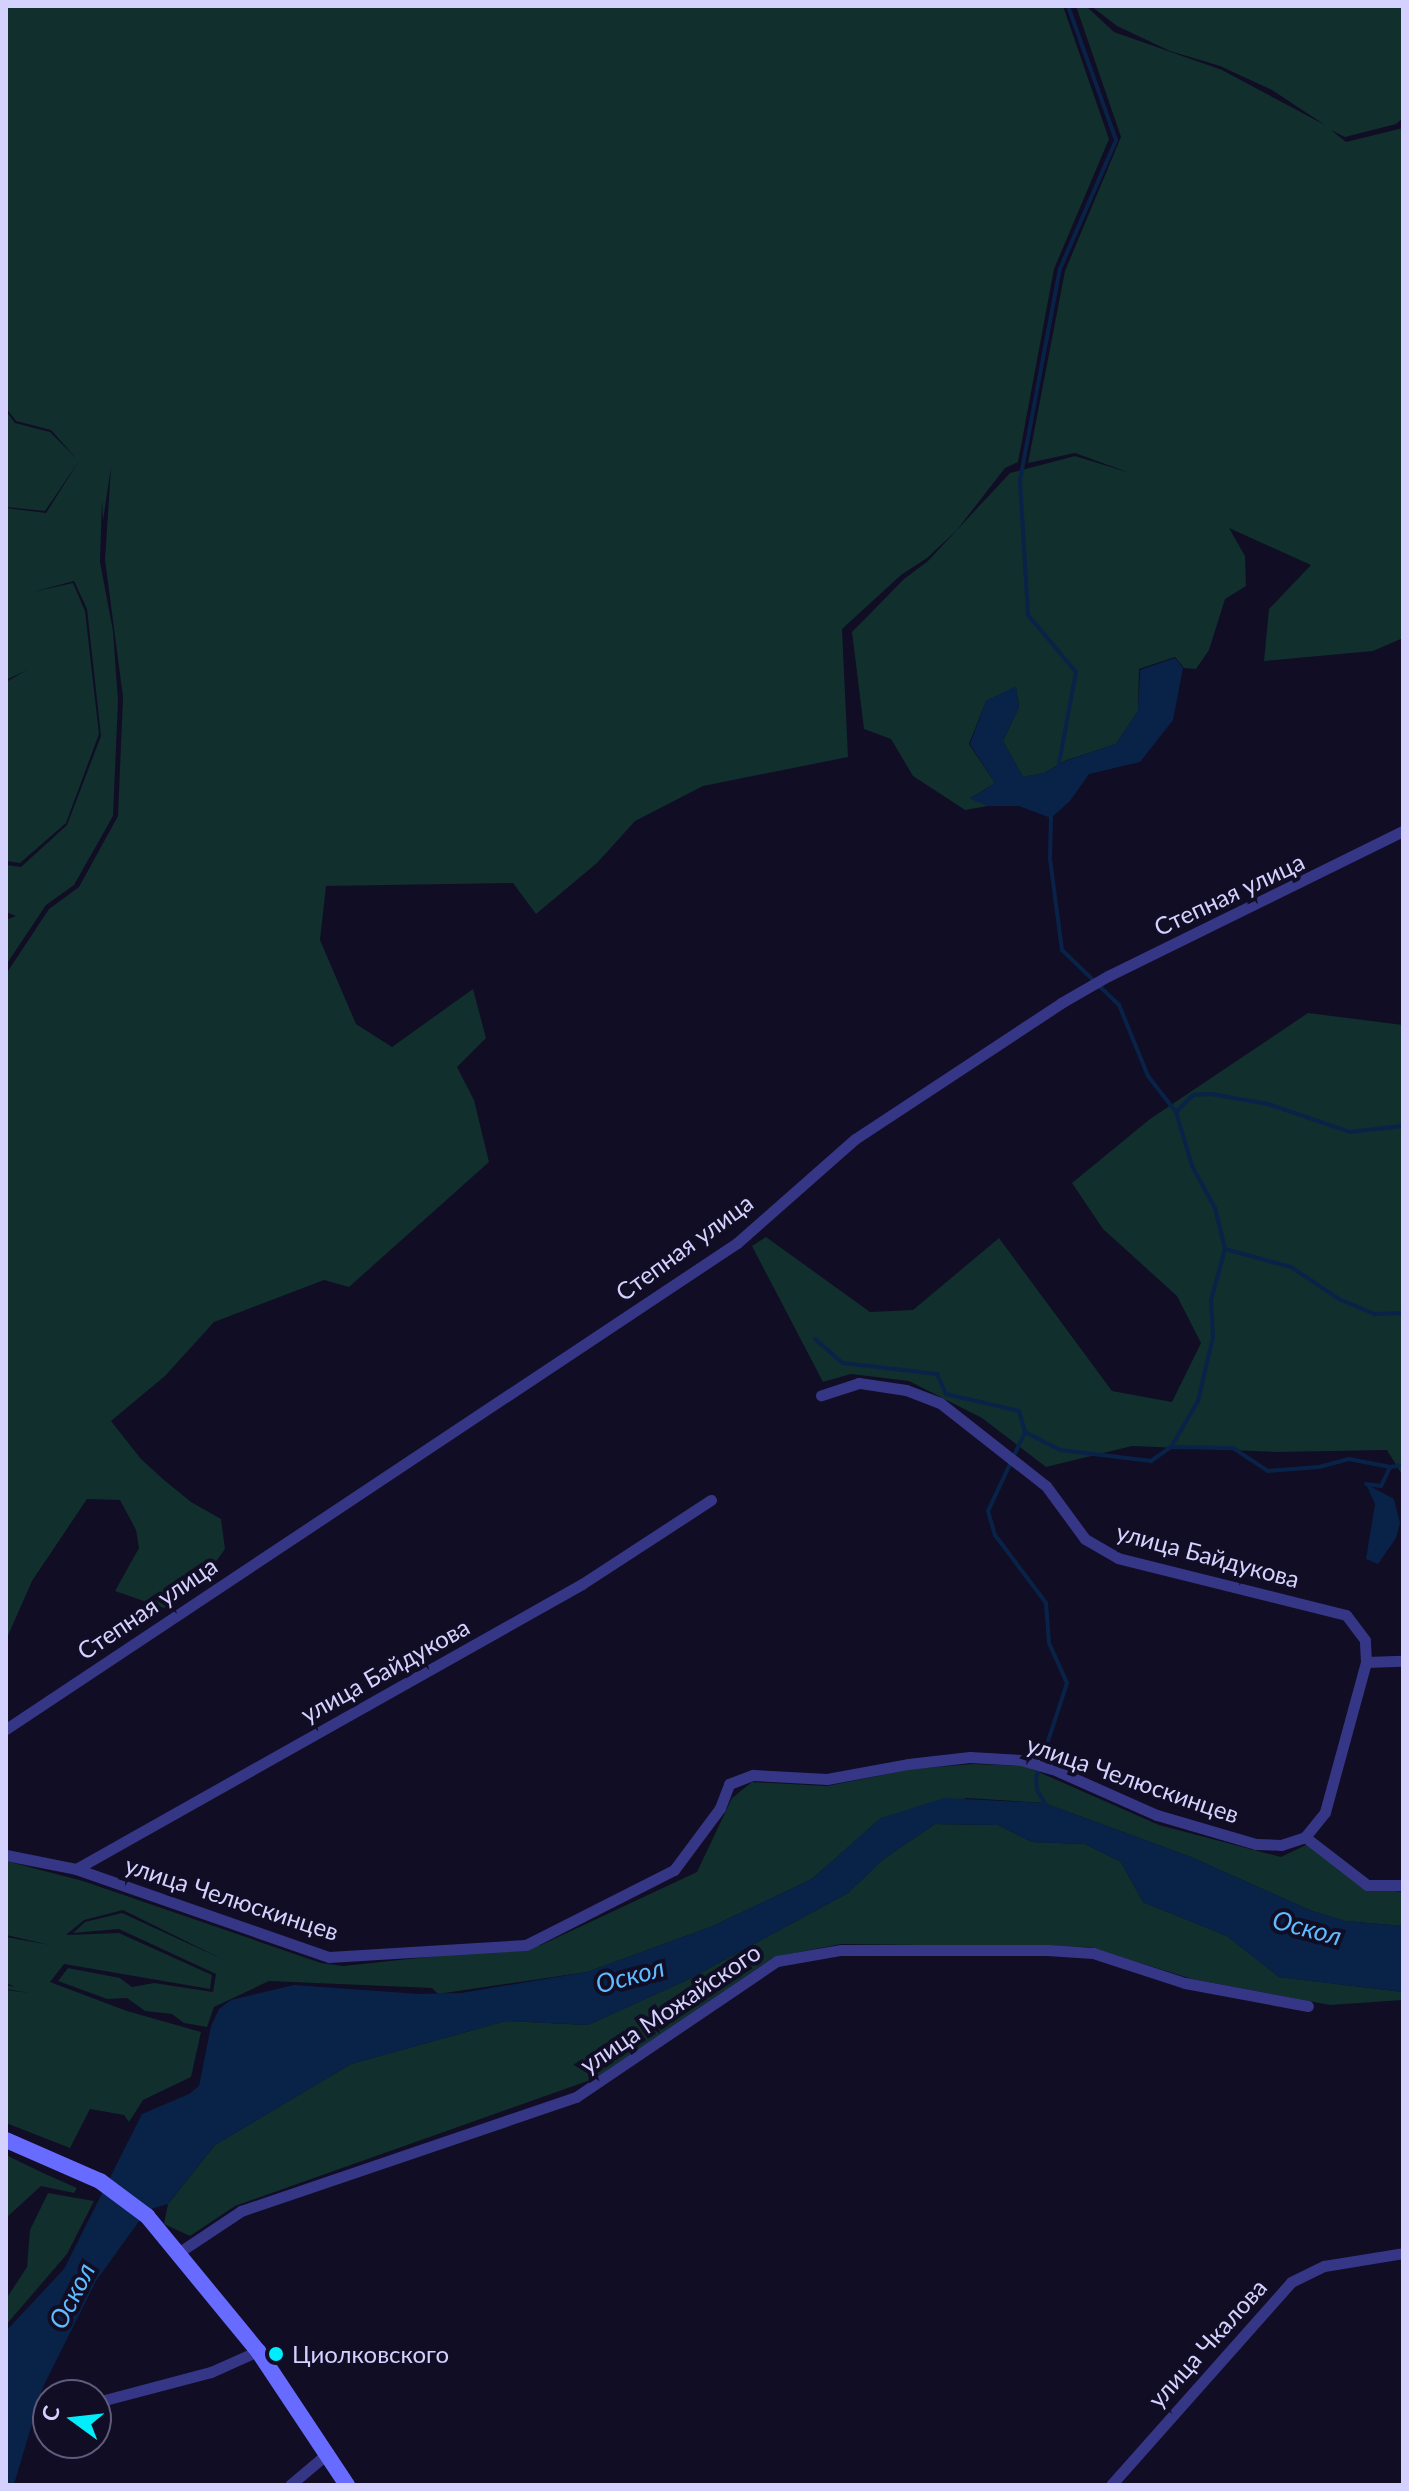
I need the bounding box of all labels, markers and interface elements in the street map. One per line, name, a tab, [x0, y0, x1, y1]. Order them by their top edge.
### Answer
street label: Степная улица	[1149, 847, 1309, 941]
street label: Степная улица	[610, 1188, 758, 1306]
street label: улица Байдукова	[1113, 1517, 1303, 1593]
street label: Степная улица	[72, 1551, 222, 1665]
street label: улица Байдукова	[296, 1612, 474, 1728]
street label: улица Челюскинцев	[1023, 1729, 1243, 1829]
street label: улица Челюскинцев	[122, 1850, 342, 1946]
water label: Оскол	[1269, 1904, 1345, 1952]
street label: улица Можайского	[574, 1937, 766, 2079]
water label: Оскол	[592, 1952, 668, 2000]
water label: Оскол	[42, 2258, 102, 2334]
street label: улица Чкалова	[1142, 2273, 1272, 2413]
place label: Циолковского	[292, 2340, 449, 2368]
marker: Циолковского	[267, 2345, 285, 2363]
north arrow	[32, 2379, 112, 2459]
text: С	[35, 2403, 65, 2424]

